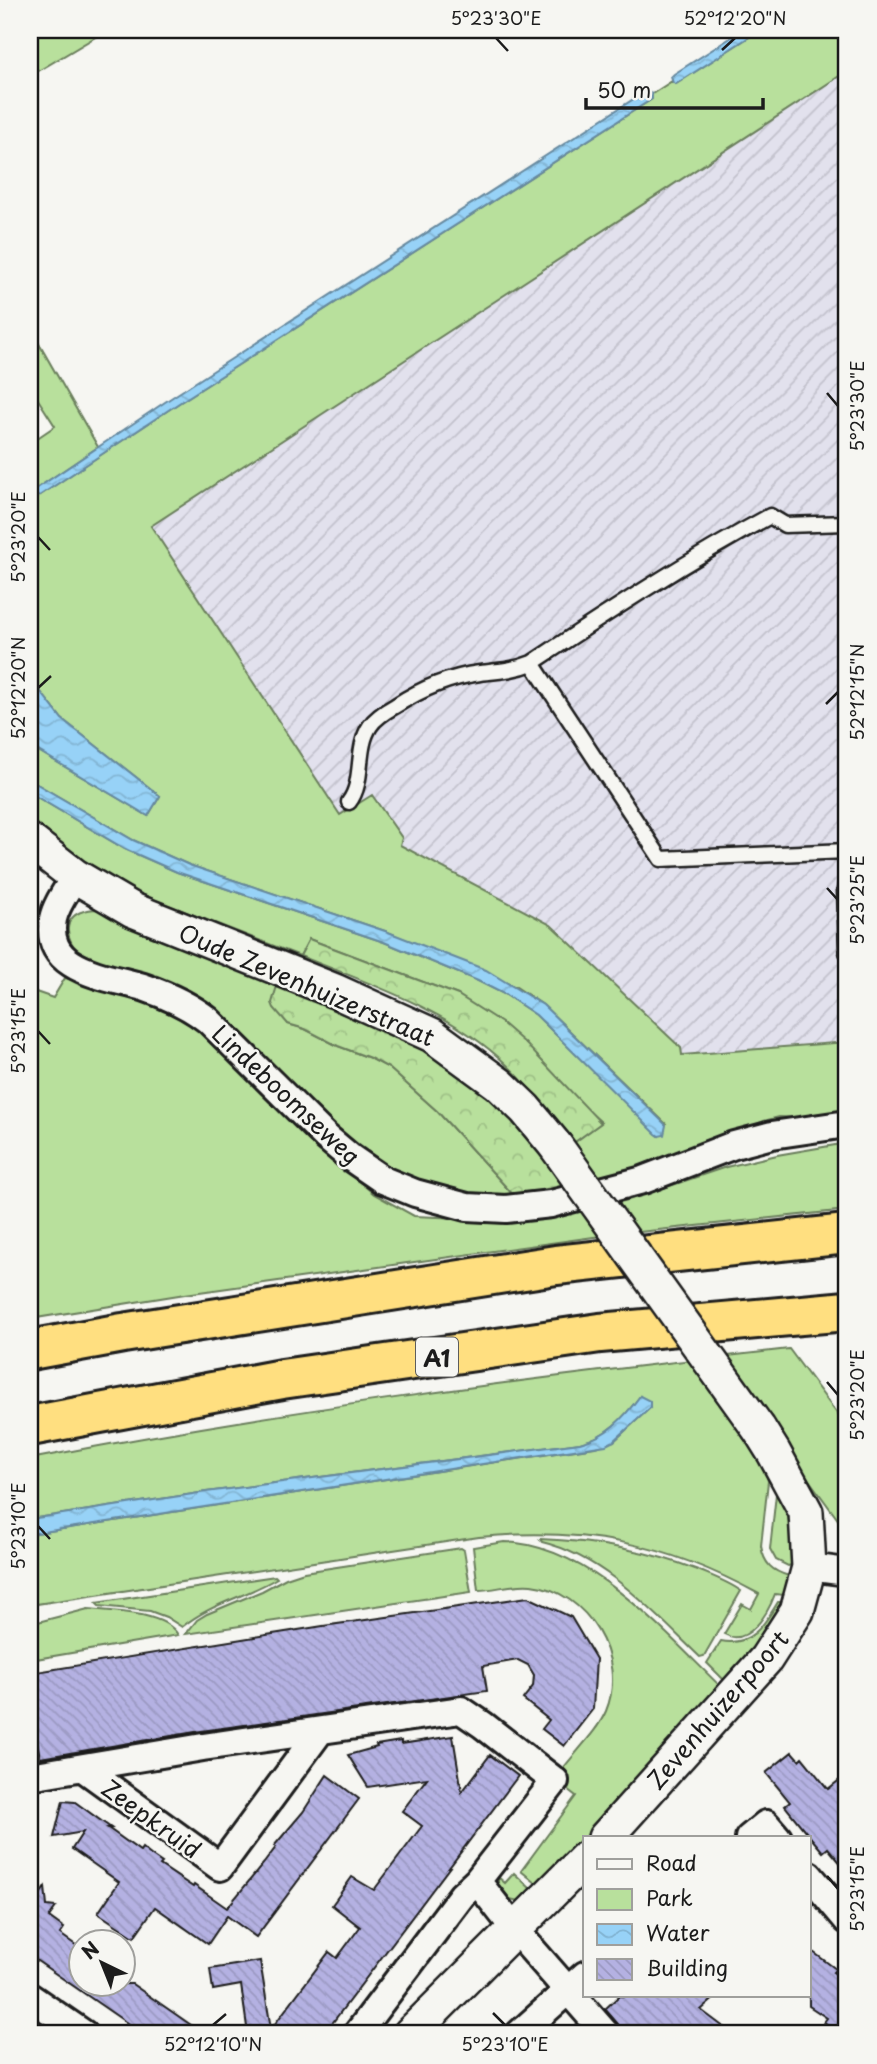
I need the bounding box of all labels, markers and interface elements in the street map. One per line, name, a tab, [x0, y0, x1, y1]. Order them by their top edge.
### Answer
text: 5°23'30"E	[450, 4, 542, 31]
text: 52°12'20"N	[683, 4, 787, 31]
scale bar	[586, 66, 763, 110]
text: 50 m	[597, 73, 651, 105]
text: 5°23'30"E	[843, 360, 870, 452]
text: 5°23'20"E	[4, 491, 31, 583]
text: 52°12'20"N	[4, 636, 31, 740]
text: 52°12'15"N	[843, 643, 870, 741]
text: 5°23'25"E	[843, 855, 870, 945]
street label: Oude Zevenhuizerstraat	[173, 914, 441, 1054]
text: 5°23'15"E	[4, 988, 31, 1074]
street label: Lindeboomseweg	[205, 1015, 369, 1173]
road number: A1	[416, 1338, 458, 1376]
text: 5°23'20"E	[843, 1349, 870, 1441]
text: 5°23'10"E	[4, 1482, 31, 1570]
street label: Zevenhuizerpoort	[638, 1621, 797, 1797]
street label: Zeepkruid	[95, 1770, 209, 1866]
legend	[583, 1836, 810, 1997]
text: Road	[646, 1846, 697, 1878]
text: 5°23'15"E	[843, 1846, 870, 1932]
text: Park	[646, 1881, 693, 1913]
text: Water	[646, 1916, 710, 1948]
north arrow	[66, 1927, 136, 1997]
text: N	[75, 1934, 105, 1965]
text: Building	[646, 1951, 728, 1983]
text: 52°12'10"N	[164, 2030, 262, 2057]
text: 5°23'10"E	[461, 2030, 549, 2057]

